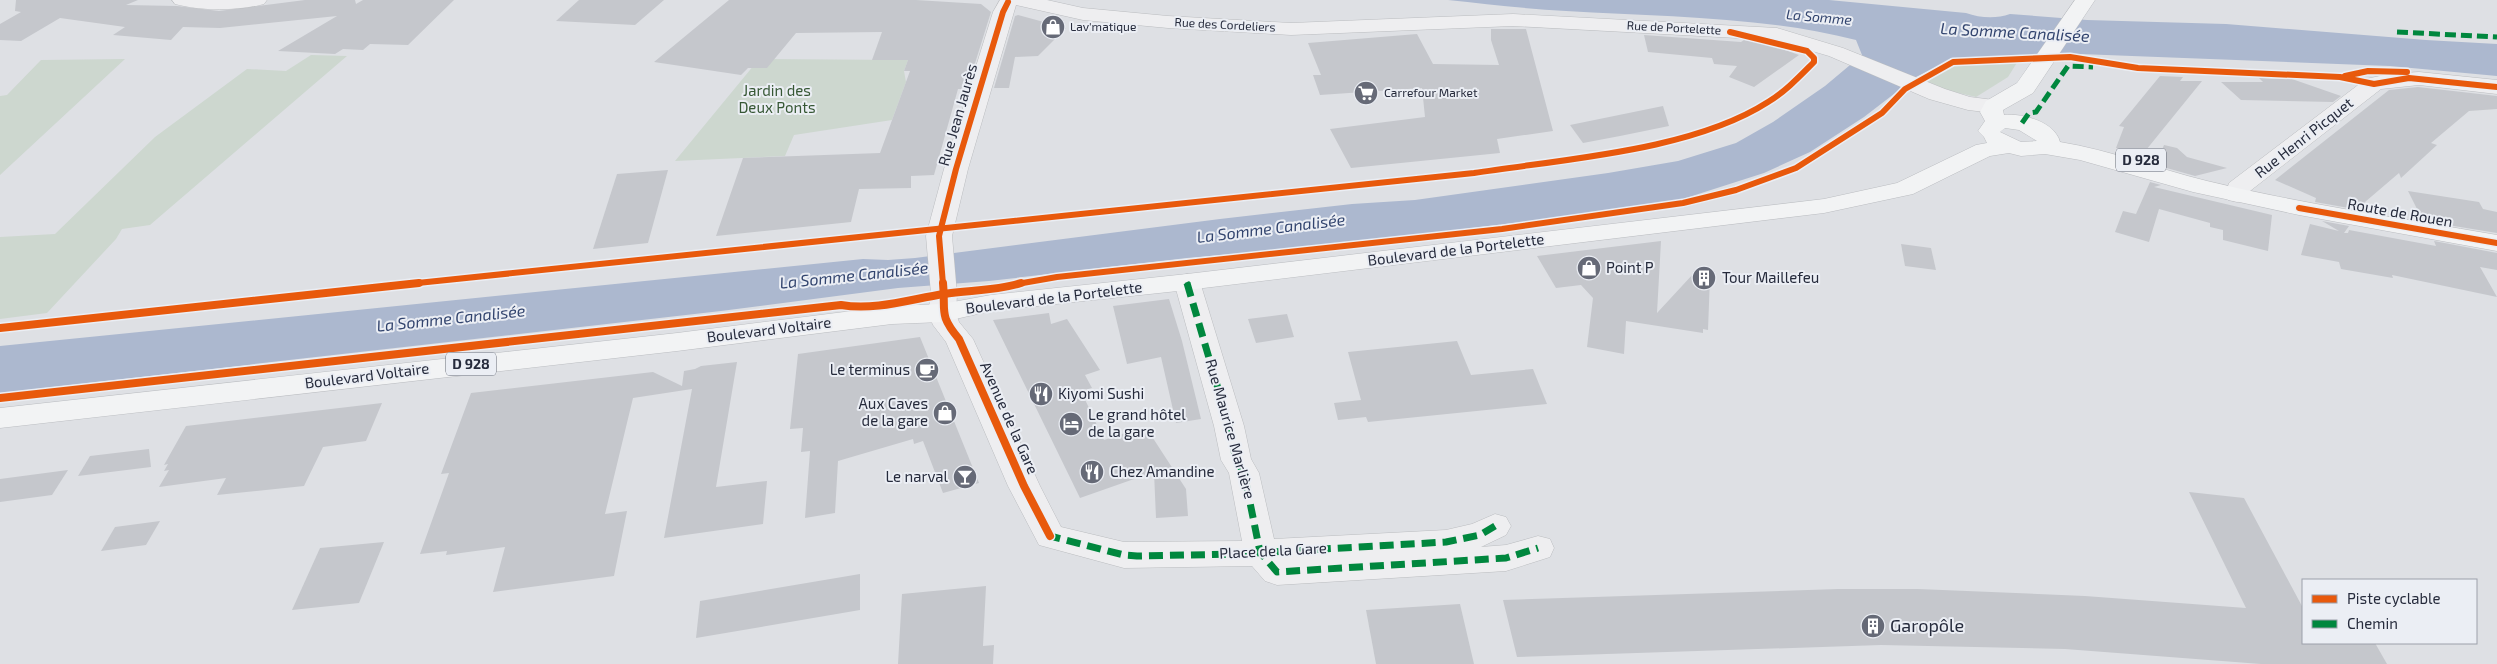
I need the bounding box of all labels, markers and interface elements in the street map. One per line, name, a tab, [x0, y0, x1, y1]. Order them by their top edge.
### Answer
water label: La Somme	[1785, 5, 1853, 28]
shop icon: Lav'matique	[1040, 14, 1066, 40]
street label: Rue des Cordeliers	[1174, 14, 1276, 34]
street label: Rue de Portelette	[1626, 18, 1722, 36]
water label: La Somme Canalisée	[1940, 18, 2091, 45]
place label: Lav'matique	[1070, 19, 1136, 33]
street label: Rue Jean Jaurès	[934, 62, 980, 168]
supermarket icon: Carrefour Market	[1353, 80, 1379, 106]
park label: Jardin des Deux Ponts	[738, 81, 816, 116]
place label: Carrefour Market	[1384, 85, 1478, 99]
street label: Rue Henri Picquet	[2251, 93, 2356, 181]
road number: D 928	[2116, 148, 2166, 172]
street label: Route de Rouen	[2346, 194, 2454, 230]
water label: La Somme Canalisée	[1196, 209, 1347, 246]
street label: Boulevard de la Portelette	[1367, 229, 1545, 269]
shop icon: Point P	[1576, 255, 1602, 281]
water label: La Somme Canalisée	[779, 257, 930, 292]
place label: Point P	[1606, 258, 1654, 276]
building icon: Tour Maillefeu	[1691, 265, 1717, 291]
place label: Tour Maillefeu	[1722, 268, 1819, 286]
street label: Boulevard de la Portelette	[965, 277, 1143, 317]
water label: La Somme Canalisée	[376, 300, 527, 335]
street label: Boulevard Voltaire	[706, 312, 832, 346]
road number: D 928	[446, 352, 496, 376]
cafe icon: Le terminus	[914, 357, 940, 383]
street label: Rue Maurice Marlière	[1202, 357, 1260, 501]
street label: Boulevard Voltaire	[304, 358, 430, 392]
street label: Avenue de la Gare	[977, 359, 1043, 477]
place label: Le terminus	[830, 360, 910, 378]
restaurant icon: Kiyomi Sushi	[1028, 381, 1054, 407]
place label: Kiyomi Sushi	[1058, 384, 1144, 402]
place label: Aux Caves de la gare	[859, 394, 928, 429]
shop icon: Aux Caves de la gare	[932, 400, 958, 426]
place label: Le grand hôtel de la gare	[1088, 405, 1186, 440]
hotel icon: Le grand hôtel de la gare	[1058, 411, 1084, 437]
restaurant icon: Chez Amandine	[1079, 459, 1105, 485]
place label: Chez Amandine	[1110, 462, 1214, 480]
bar icon: Le narval	[952, 464, 978, 490]
place label: Le narval	[885, 467, 949, 485]
street label: Place de la Gare	[1219, 538, 1327, 562]
legend	[2302, 579, 2477, 644]
text: Piste cyclable	[2347, 589, 2441, 607]
building icon: Garopôle	[1860, 613, 1886, 639]
place label: Garopôle	[1890, 614, 1964, 636]
text: Chemin	[2347, 614, 2398, 632]

